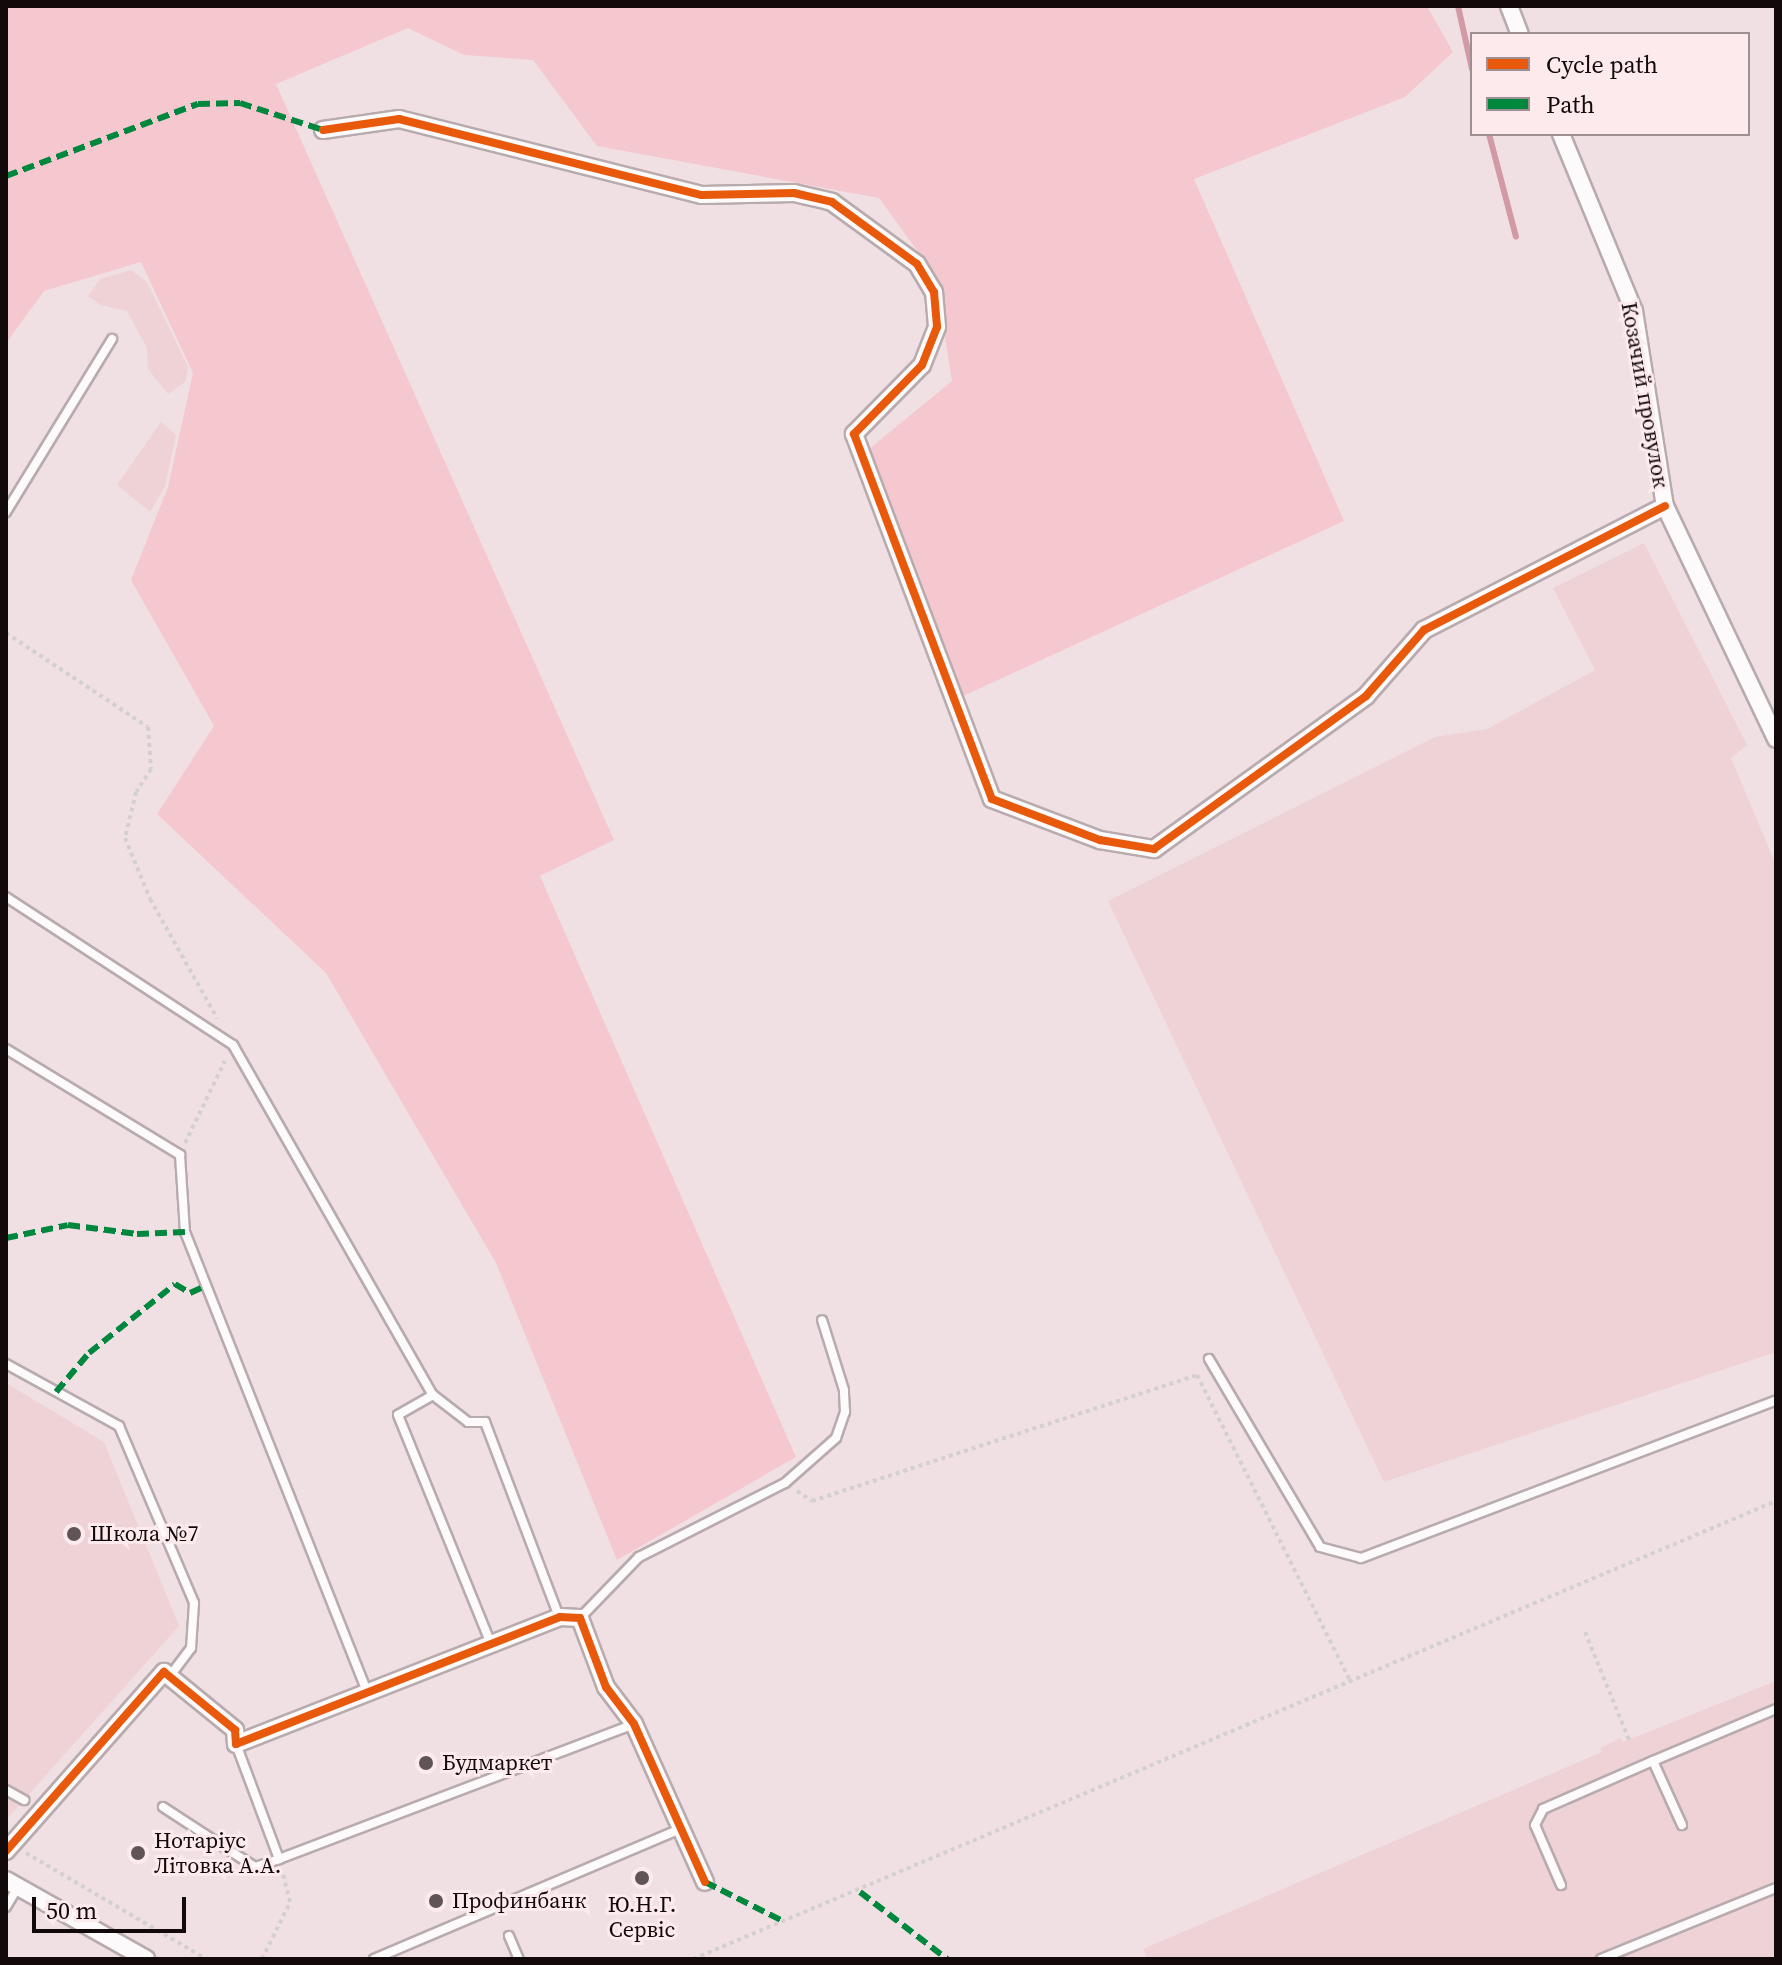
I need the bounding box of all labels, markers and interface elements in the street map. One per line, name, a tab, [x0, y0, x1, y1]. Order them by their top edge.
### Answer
legend	[1470, 32, 1750, 136]
text: Cycle path	[1546, 48, 1658, 81]
text: Path	[1546, 88, 1595, 121]
street label: Козачий провулок	[1616, 300, 1674, 490]
place label: Школа №7	[90, 1521, 199, 1547]
marker: Школа №7	[65, 1525, 83, 1543]
place label: Будмаркет	[442, 1750, 552, 1776]
marker: Будмаркет	[417, 1754, 435, 1772]
place label: Нотаріус Літовка А.А.	[154, 1827, 281, 1878]
marker: Нотаріус Літовка А.А.	[129, 1844, 147, 1862]
marker: Ю.Н.Г. Сервіс	[633, 1869, 651, 1887]
scale bar	[36, 1881, 190, 1931]
place label: Профинбанк	[452, 1888, 586, 1914]
place label: Ю.Н.Г. Сервіс	[608, 1891, 676, 1942]
marker: Профинбанк	[427, 1892, 445, 1910]
text: 50 m	[46, 1894, 97, 1927]

